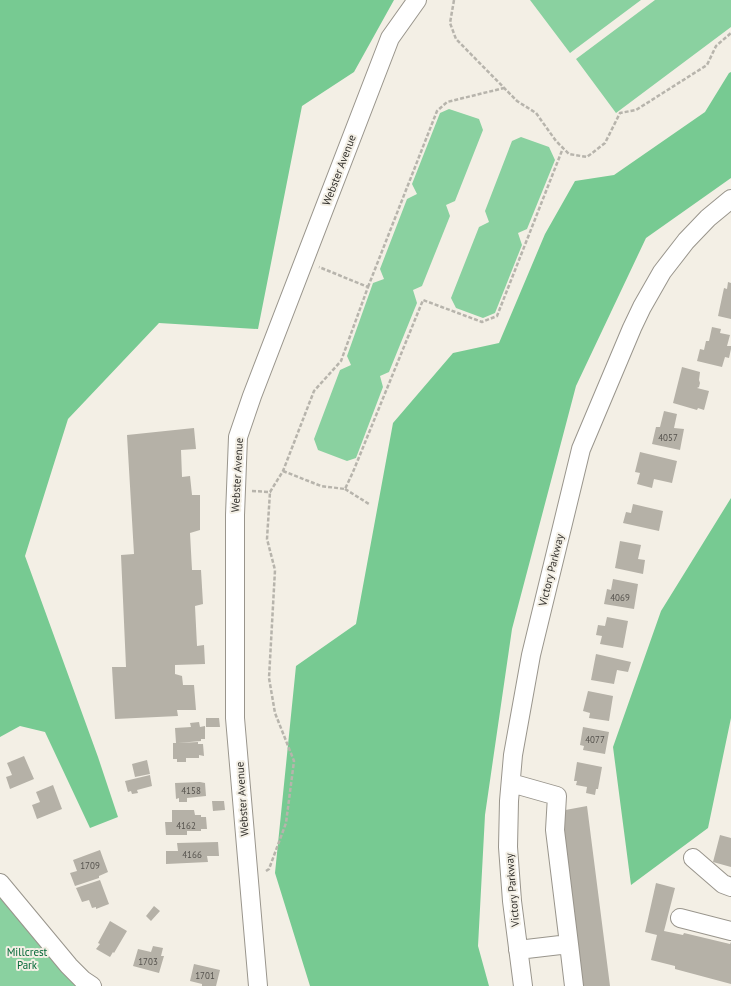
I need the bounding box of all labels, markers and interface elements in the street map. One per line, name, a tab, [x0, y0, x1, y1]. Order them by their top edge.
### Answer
street label: Webster Avenue	[319, 132, 359, 207]
house number: 4057	[658, 432, 678, 443]
street label: Webster Avenue	[228, 437, 246, 513]
street label: Victory Parkway	[535, 532, 567, 609]
house number: 4069	[610, 592, 630, 603]
house number: 4077	[585, 734, 605, 745]
street label: Webster Avenue	[232, 761, 252, 837]
house number: 4158	[181, 785, 201, 796]
house number: 4162	[176, 820, 196, 831]
house number: 4166	[182, 849, 202, 860]
street label: Victory Parkway	[502, 852, 522, 928]
house number: 1709	[80, 860, 100, 871]
park label: Millcrest Park	[7, 945, 48, 972]
house number: 1703	[138, 956, 158, 967]
house number: 1701	[195, 970, 215, 981]

